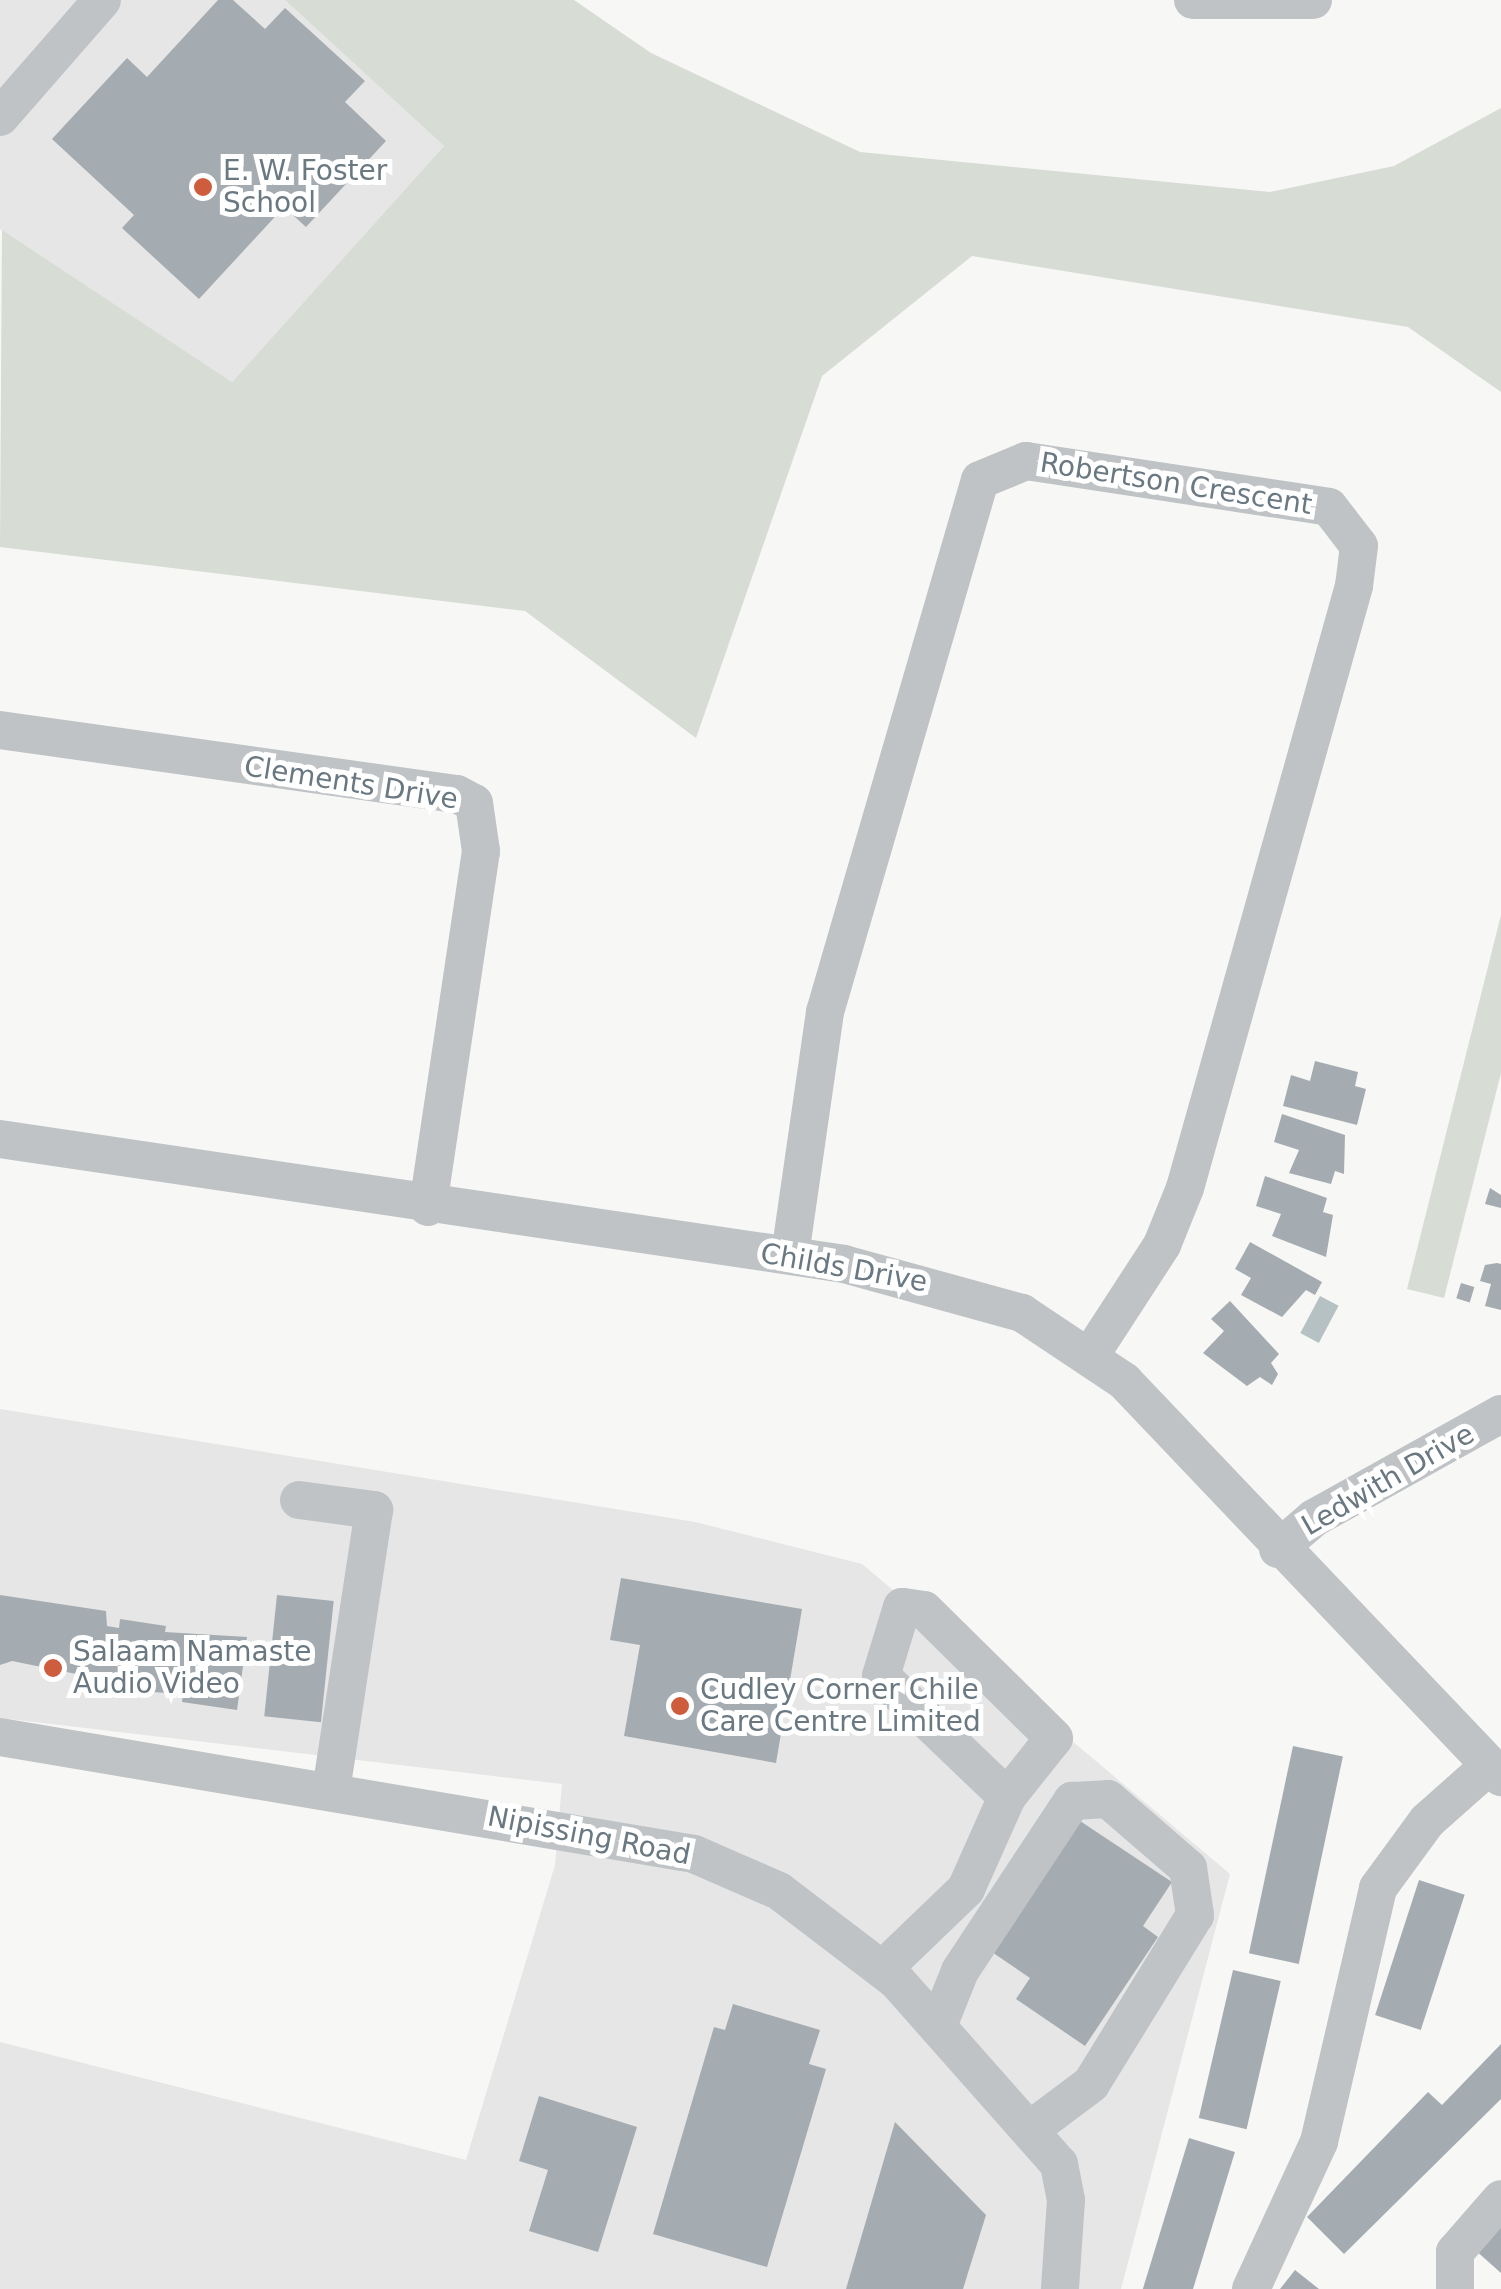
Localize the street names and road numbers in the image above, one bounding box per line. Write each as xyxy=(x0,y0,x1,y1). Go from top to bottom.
street label: Robertson Crescent xyxy=(1038,446,1314,522)
street label: Clements Drive xyxy=(242,750,460,816)
street label: Childs Drive xyxy=(758,1237,930,1299)
street label: Ledwith Drive xyxy=(1296,1417,1480,1543)
street label: Nipissing Road xyxy=(485,1800,693,1872)

